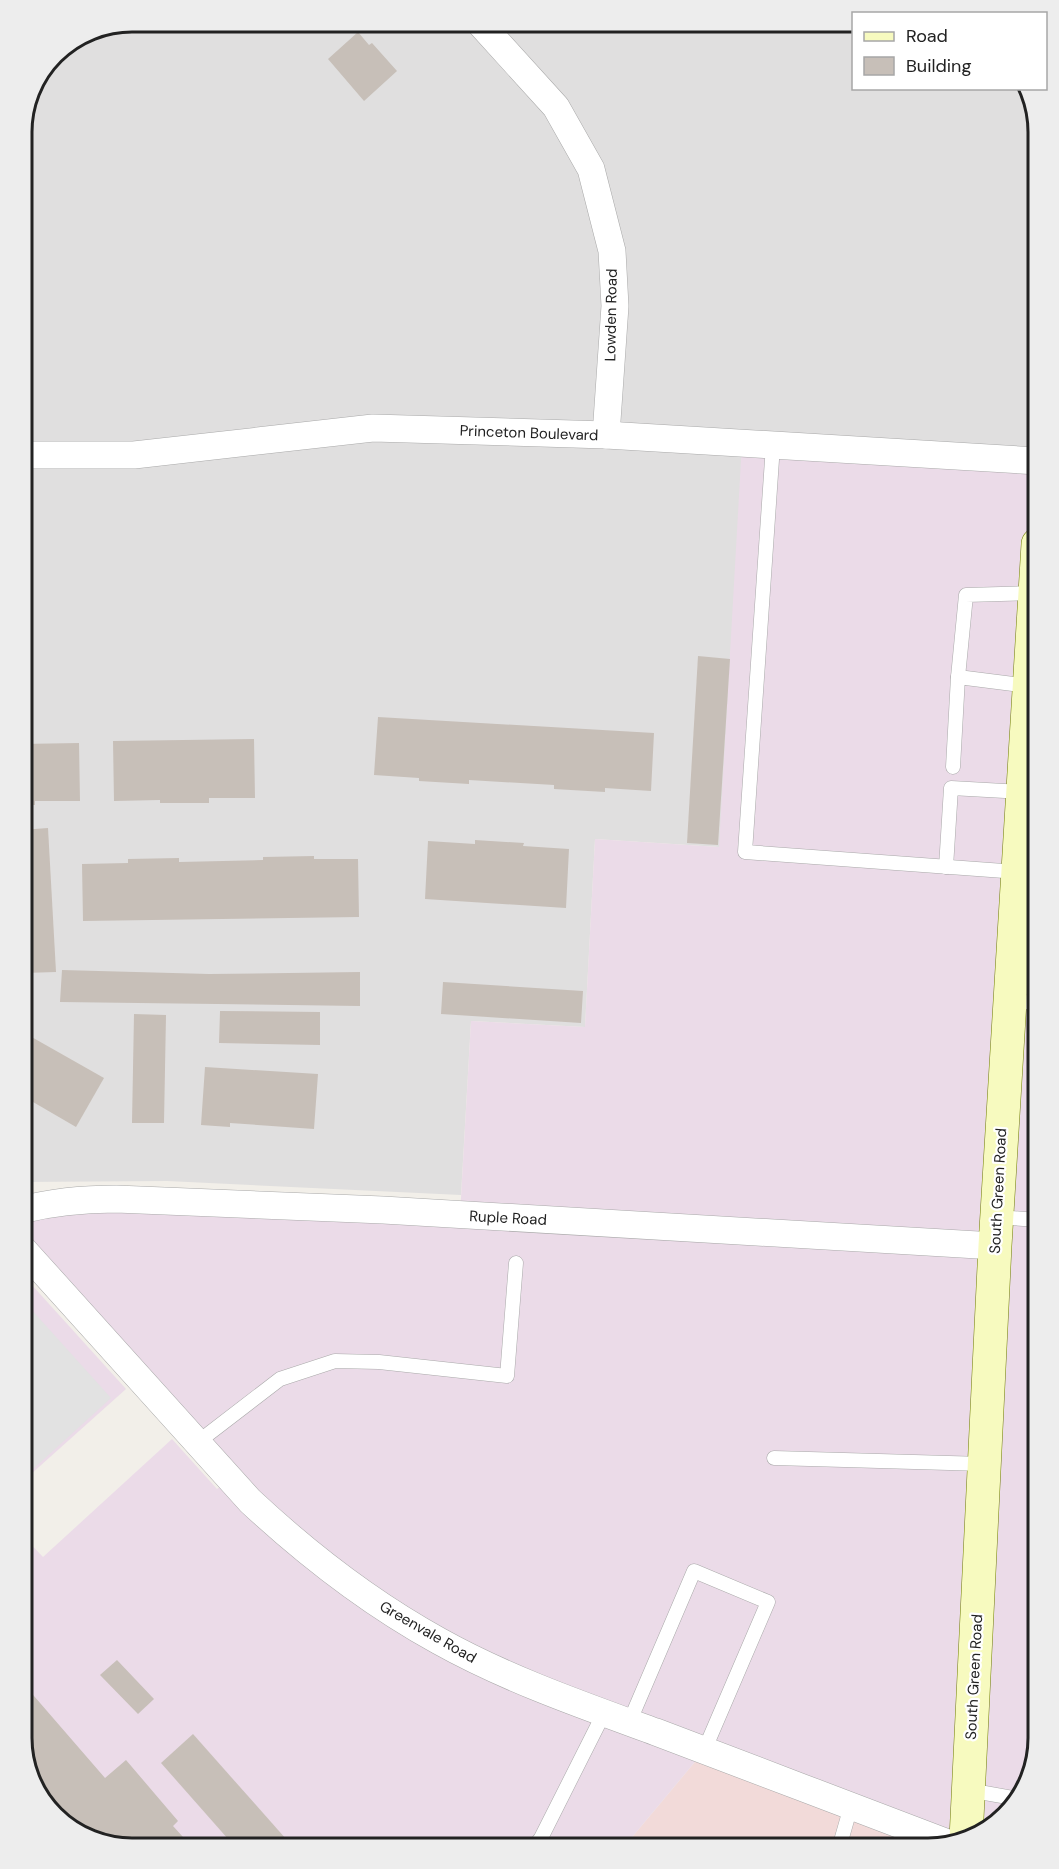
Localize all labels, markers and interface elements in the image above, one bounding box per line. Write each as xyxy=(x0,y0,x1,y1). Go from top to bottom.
legend xyxy=(852,12,1047,90)
text: Road xyxy=(906,24,948,48)
text: Building xyxy=(906,54,971,78)
street label: Lowden Road xyxy=(600,268,622,362)
street label: Princeton Boulevard xyxy=(459,421,599,445)
street label: South Green Road xyxy=(985,1128,1011,1254)
street label: Ruple Road xyxy=(469,1206,547,1230)
street label: Greenvale Road xyxy=(376,1596,480,1668)
street label: South Green Road xyxy=(961,1614,987,1740)

